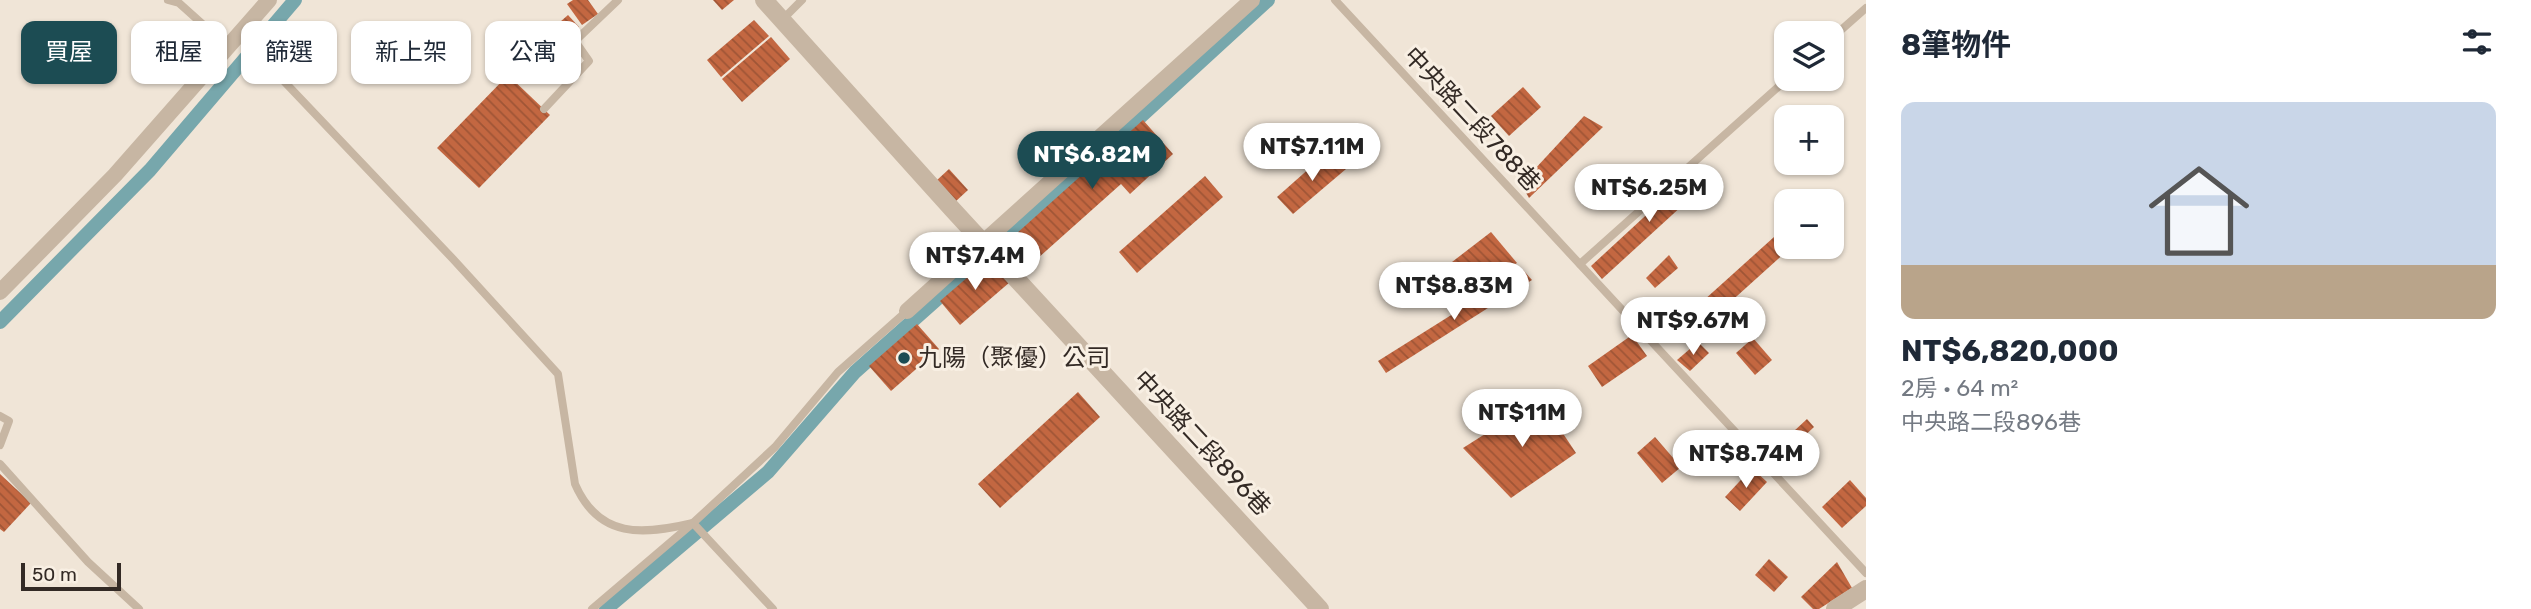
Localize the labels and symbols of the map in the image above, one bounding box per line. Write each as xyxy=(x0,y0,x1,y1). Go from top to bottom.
street label: 中央路二段788巷 xyxy=(1398,41,1546,197)
pin: NT$7.11M xyxy=(1240,124,1384,183)
pin: NT$6.82M xyxy=(1020,132,1164,191)
pin: NT$6.25M xyxy=(1577,164,1721,224)
pin: NT$7.4M xyxy=(910,232,1040,292)
pin: NT$8.83M xyxy=(1382,262,1526,322)
pin: NT$9.67M xyxy=(1621,298,1765,357)
place label: 九陽（聚優）公司 xyxy=(918,344,1110,372)
marker: 九陽（聚優）公司 xyxy=(896,350,912,366)
street label: 中央路二段896巷 xyxy=(1128,365,1276,521)
pin: NT$11M xyxy=(1465,390,1579,449)
pin: NT$8.74M xyxy=(1674,430,1818,490)
scale bar xyxy=(21,560,121,592)

